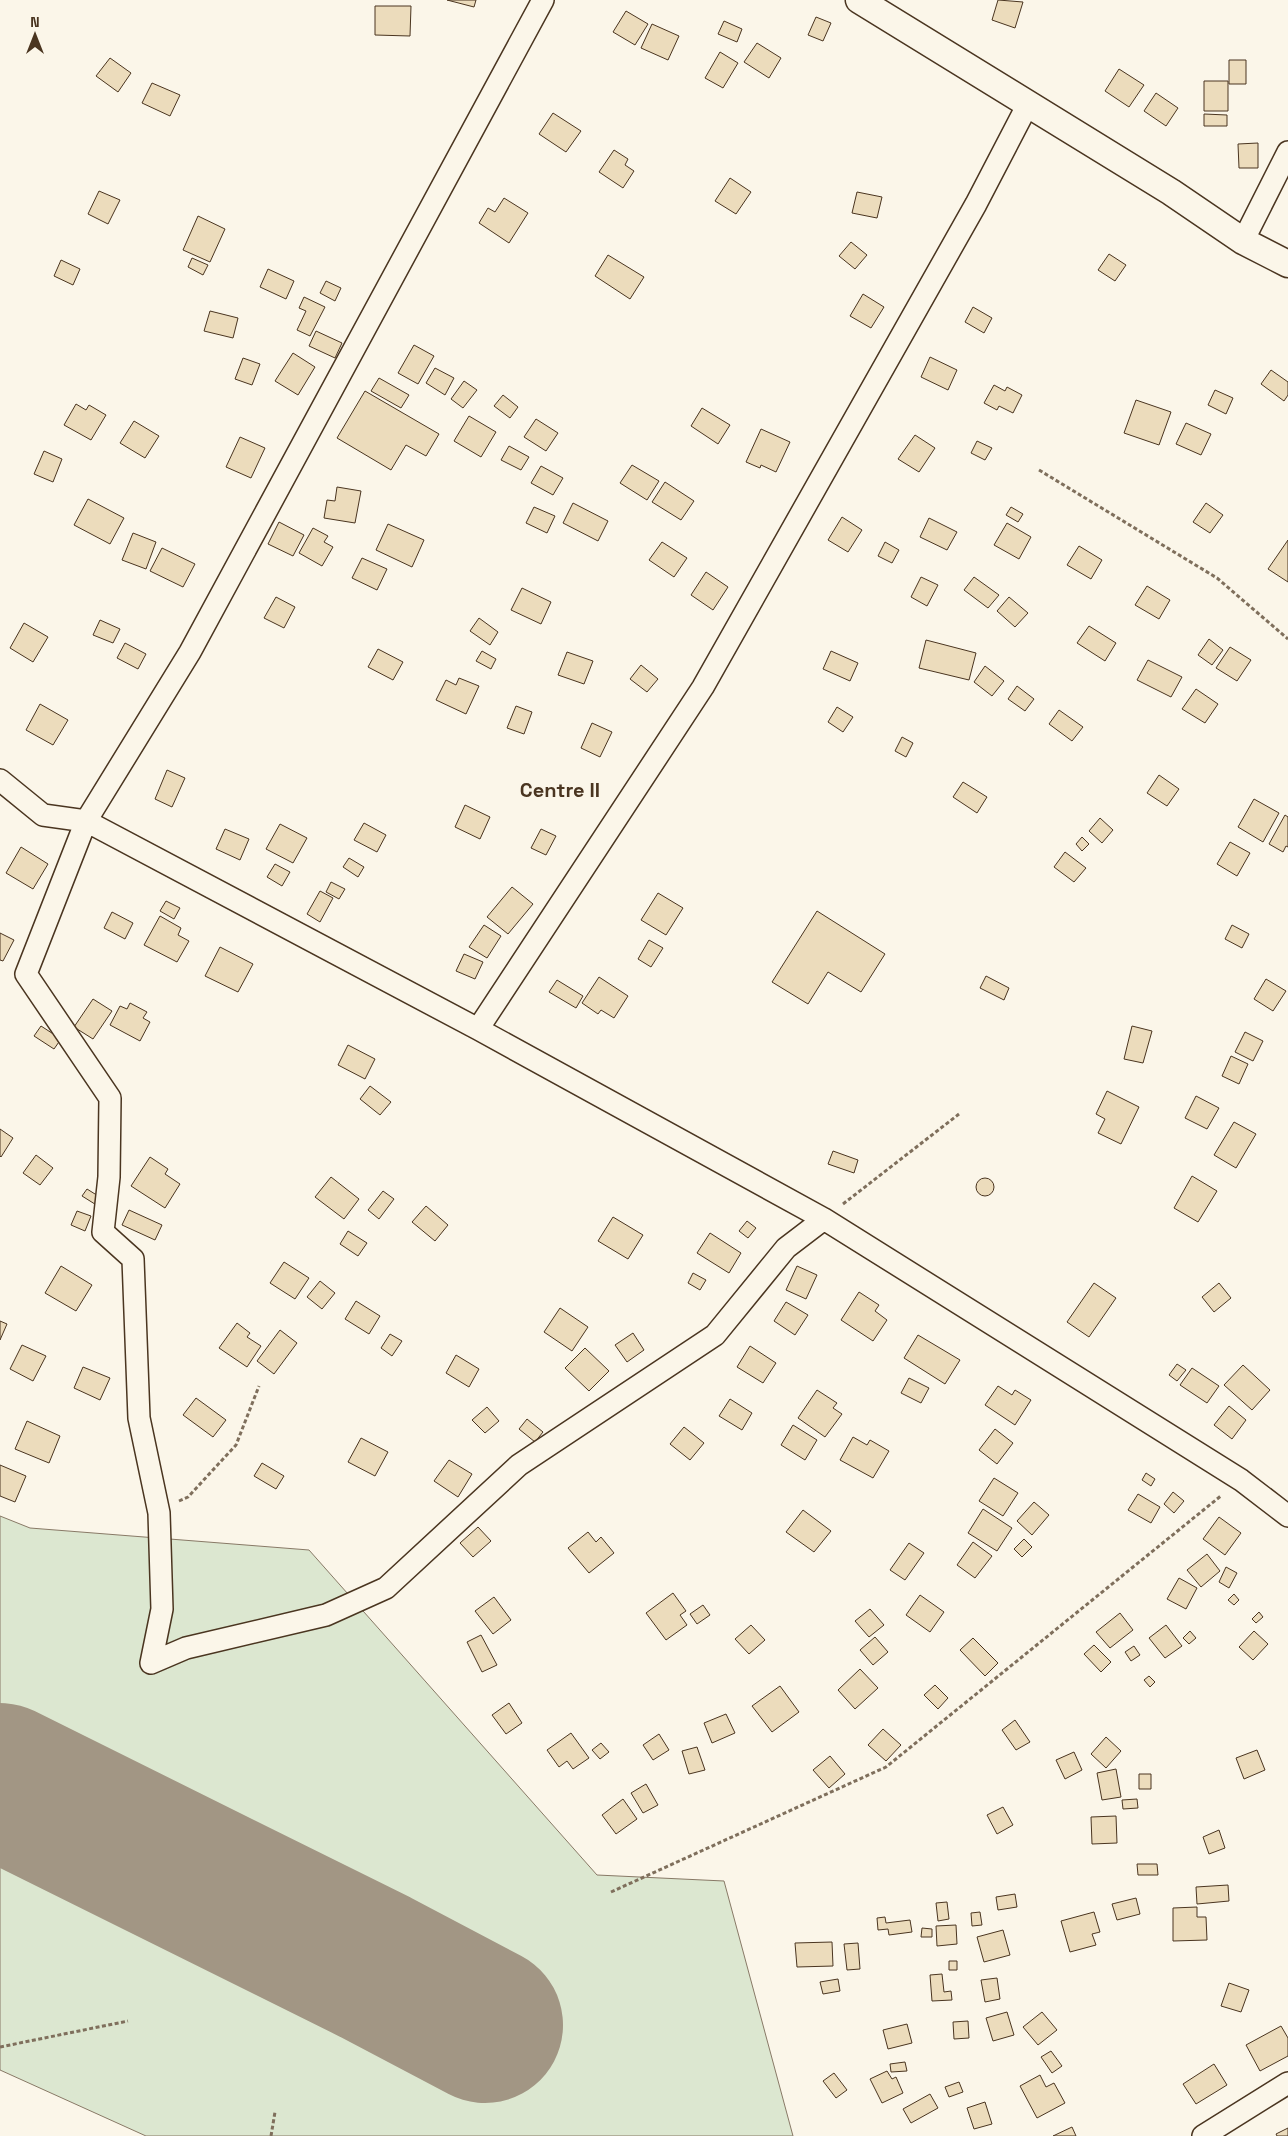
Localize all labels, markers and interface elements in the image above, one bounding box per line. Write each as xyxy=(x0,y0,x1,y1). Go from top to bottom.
north arrow xyxy=(10,10,60,60)
text: N xyxy=(30,13,40,31)
district label: Centre II xyxy=(520,777,600,803)

